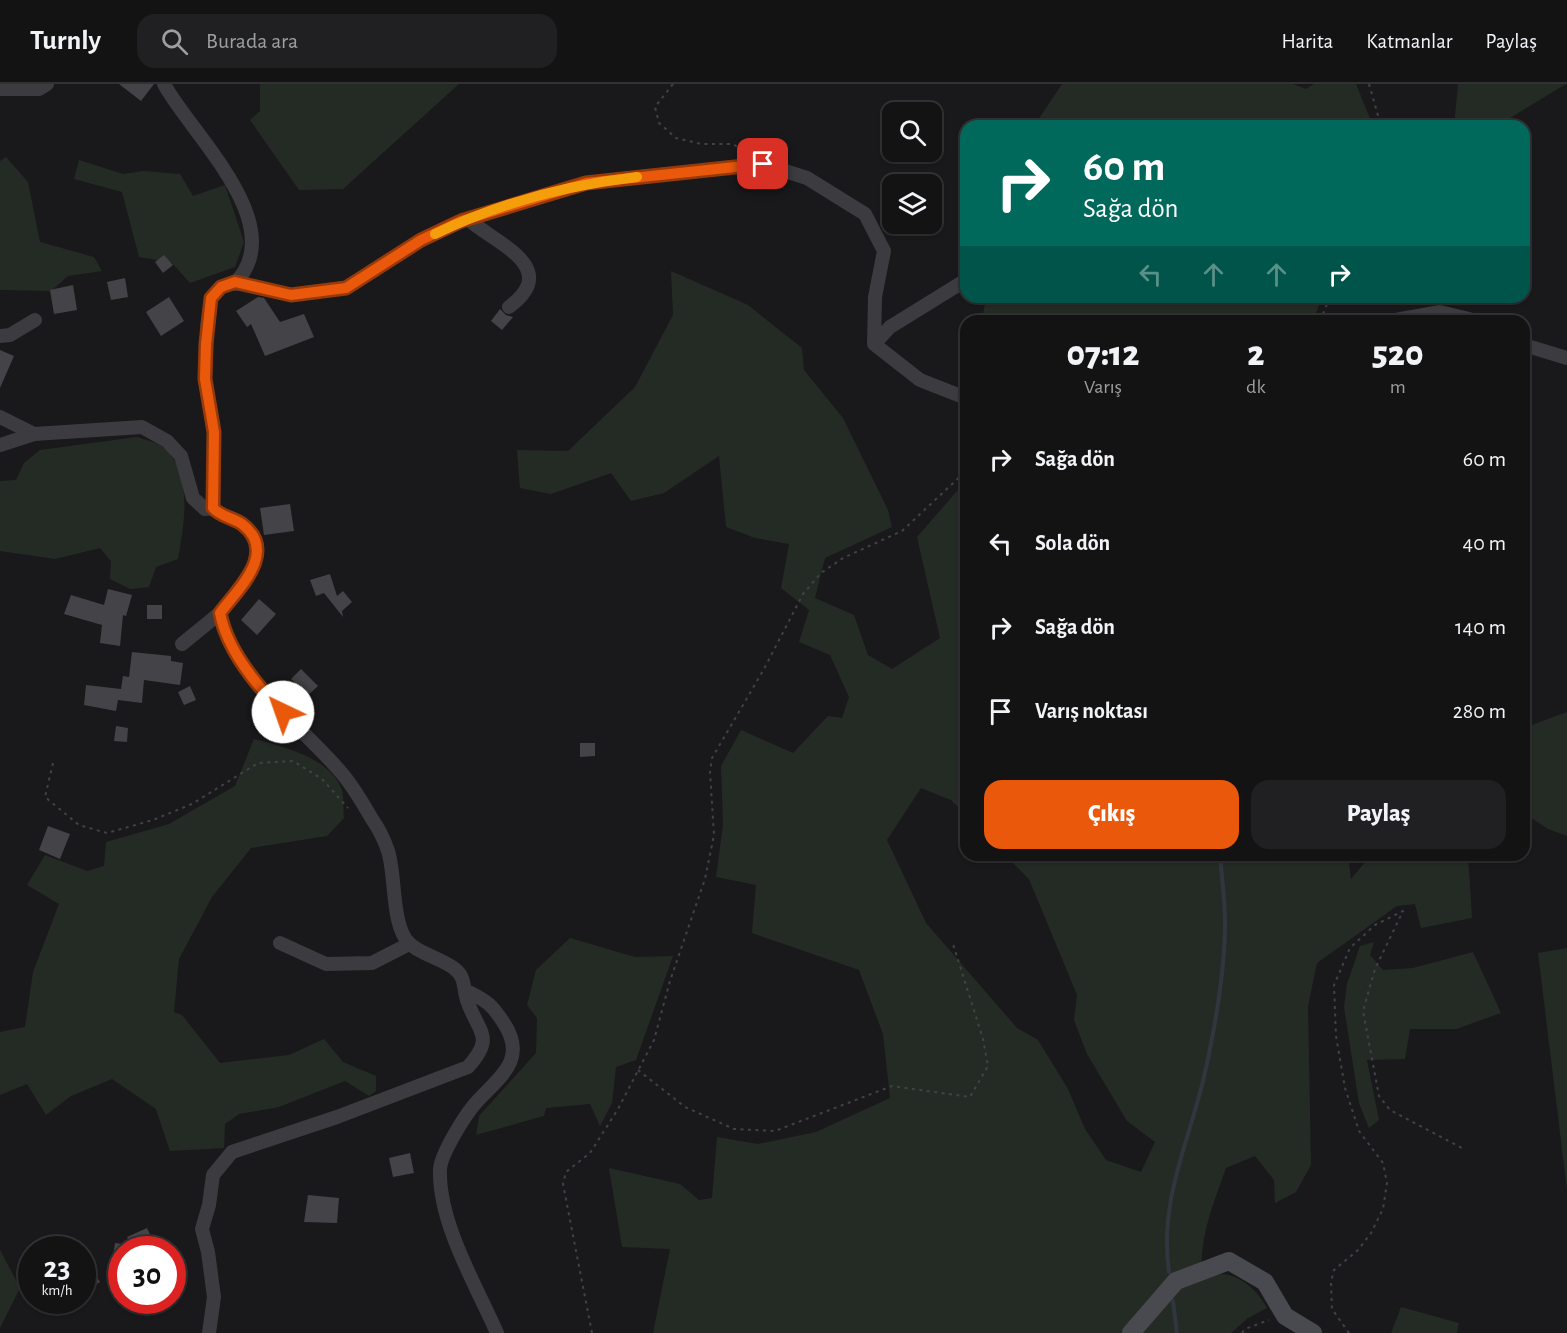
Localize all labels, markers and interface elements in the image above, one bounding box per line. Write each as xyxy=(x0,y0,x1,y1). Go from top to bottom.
search box xyxy=(137,14,557,68)
icon: search xyxy=(158,25,191,58)
text: Turnly xyxy=(30,27,101,55)
text: Burada ara xyxy=(206,30,298,52)
text: Harita xyxy=(1282,31,1333,52)
text: Katmanlar xyxy=(1366,31,1453,52)
text: Paylaş xyxy=(1486,31,1537,52)
map controls xyxy=(882,102,942,234)
button: search xyxy=(882,102,942,162)
pin xyxy=(737,138,788,189)
icon: right xyxy=(984,144,1062,222)
text: 60 m xyxy=(1083,146,1165,188)
icon: arrive xyxy=(746,147,779,180)
button: layers xyxy=(882,174,942,234)
text: Sağa dön xyxy=(1083,195,1178,222)
icon: left xyxy=(1134,258,1167,291)
icon: ahead xyxy=(1197,258,1230,291)
icon: ahead xyxy=(1260,258,1293,291)
icon: right xyxy=(1323,258,1356,291)
text: 07:12 xyxy=(1066,336,1140,372)
text: 2 xyxy=(1247,336,1264,372)
text: 520 xyxy=(1372,336,1424,372)
text: Varış xyxy=(1084,377,1122,397)
text: dk xyxy=(1246,377,1266,397)
text: m xyxy=(1390,377,1406,397)
icon: right xyxy=(984,443,1017,476)
text: Sağa dön xyxy=(1035,448,1115,470)
text: 60 m xyxy=(1463,448,1506,470)
icon: left xyxy=(984,527,1017,560)
text: Sola dön xyxy=(1035,532,1110,554)
text: 40 m xyxy=(1463,532,1506,554)
icon: right xyxy=(984,611,1017,644)
text: Sağa dön xyxy=(1035,616,1115,638)
text: 140 m xyxy=(1455,616,1506,638)
position arrow xyxy=(251,680,315,744)
icon: arrive xyxy=(984,695,1017,728)
text: Varış noktası xyxy=(1035,700,1148,722)
text: 280 m xyxy=(1453,700,1506,722)
button: Çıkış xyxy=(984,780,1239,849)
button: Paylaş xyxy=(1251,780,1506,849)
speed limit sign: 30 xyxy=(108,1236,186,1314)
text: 23 xyxy=(43,1253,71,1283)
text: km/h xyxy=(42,1283,72,1298)

